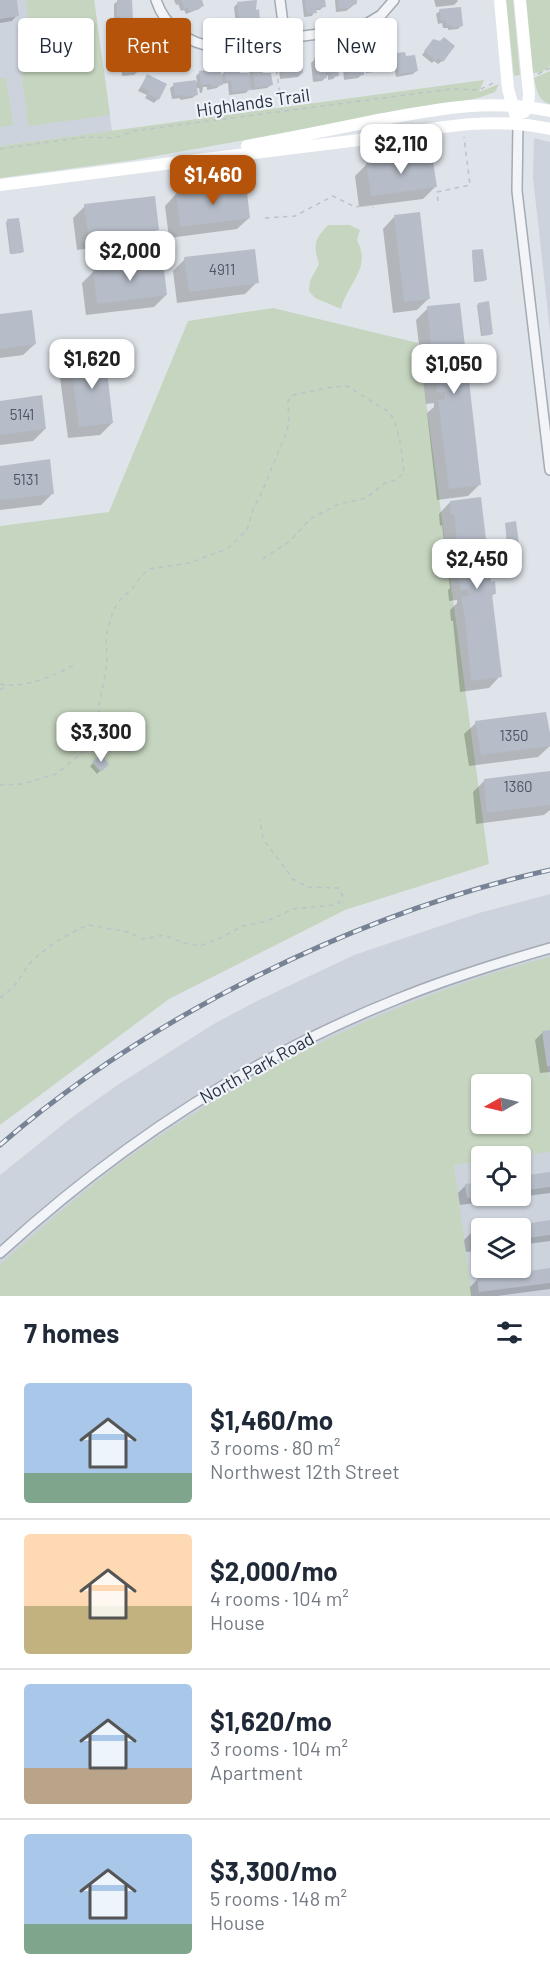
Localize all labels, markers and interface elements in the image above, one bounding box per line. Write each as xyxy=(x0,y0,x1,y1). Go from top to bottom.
chip: Buy xyxy=(18,18,94,72)
chip: Rent xyxy=(106,18,191,72)
chip: Filters xyxy=(203,18,303,72)
chip: New xyxy=(315,18,397,72)
street label: Highlands Trail xyxy=(195,83,311,121)
pin: $2,110 xyxy=(352,124,450,175)
text: $2,110 xyxy=(374,131,428,155)
pin: $1,460 xyxy=(164,155,262,206)
text: $1,460 xyxy=(184,162,242,186)
pin: $2,000 xyxy=(81,231,179,282)
text: $2,000 xyxy=(99,238,161,262)
house number: 4911 xyxy=(209,260,235,278)
pin: $1,620 xyxy=(43,339,141,390)
pin: $1,050 xyxy=(405,344,503,395)
text: $1,620 xyxy=(63,346,121,370)
text: $1,050 xyxy=(426,351,482,375)
house number: 5141 xyxy=(10,405,34,423)
house number: 5131 xyxy=(13,470,39,488)
pin: $2,450 xyxy=(428,539,526,590)
text: $2,450 xyxy=(446,546,508,570)
pin: $3,300 xyxy=(52,712,150,763)
text: $3,300 xyxy=(70,719,132,743)
house number: 1350 xyxy=(499,726,529,744)
house number: 1360 xyxy=(503,777,533,795)
street label: North Park Road xyxy=(195,1027,318,1108)
north arrow xyxy=(471,1074,531,1134)
map controls xyxy=(471,1074,531,1278)
button: locate xyxy=(471,1146,531,1206)
button: layers xyxy=(471,1218,531,1278)
icon: filters xyxy=(493,1316,526,1349)
text: 7 homes xyxy=(24,1317,119,1348)
text: $1,460/mo xyxy=(210,1404,333,1435)
icon: home xyxy=(72,1407,144,1479)
text: 3 rooms · 80 m² xyxy=(210,1435,340,1459)
text: Northwest 12th Street xyxy=(210,1459,400,1483)
text: $2,000/mo xyxy=(210,1555,338,1586)
icon: home xyxy=(72,1558,144,1630)
text: 4 rooms · 104 m² xyxy=(210,1586,349,1610)
text: House xyxy=(210,1610,265,1634)
text: $1,620/mo xyxy=(210,1705,332,1736)
icon: home xyxy=(72,1708,144,1780)
text: 3 rooms · 104 m² xyxy=(210,1736,348,1760)
text: Apartment xyxy=(210,1760,303,1784)
text: $3,300/mo xyxy=(210,1855,337,1886)
icon: home xyxy=(72,1858,144,1930)
text: 5 rooms · 148 m² xyxy=(210,1886,347,1910)
text: House xyxy=(210,1910,265,1934)

